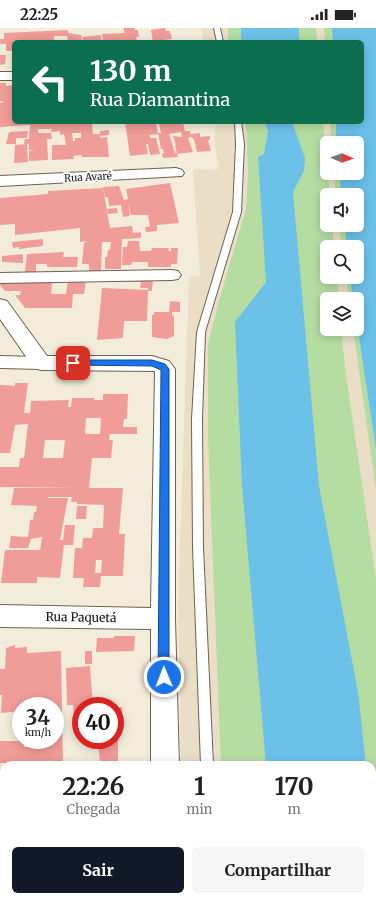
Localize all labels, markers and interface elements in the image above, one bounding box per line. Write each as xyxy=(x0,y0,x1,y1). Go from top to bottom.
text: 22:25 xyxy=(20,5,58,24)
text: 130 m xyxy=(90,53,172,89)
icon: left xyxy=(24,56,76,108)
text: Rua Diamantina xyxy=(90,88,230,111)
north arrow xyxy=(320,136,364,180)
map controls xyxy=(320,136,364,336)
street label: Rua Avaré xyxy=(64,169,112,185)
button: sound xyxy=(320,188,364,232)
button: search xyxy=(320,240,364,284)
button: layers xyxy=(320,292,364,336)
pin xyxy=(56,346,90,380)
icon: arrive xyxy=(62,352,84,374)
street label: Rua Paquetá xyxy=(45,609,117,625)
position arrow xyxy=(143,656,185,698)
speed limit sign: 40 xyxy=(72,697,124,749)
text: 34 xyxy=(26,705,50,730)
text: km/h xyxy=(25,726,51,739)
text: 22:26 xyxy=(62,771,124,802)
text: 1 xyxy=(194,771,205,802)
text: 170 xyxy=(275,771,314,802)
text: Chegada xyxy=(66,801,120,818)
text: min xyxy=(187,801,212,818)
text: m xyxy=(288,801,301,818)
button: Sair xyxy=(12,847,184,893)
button: Compartilhar xyxy=(192,847,364,893)

